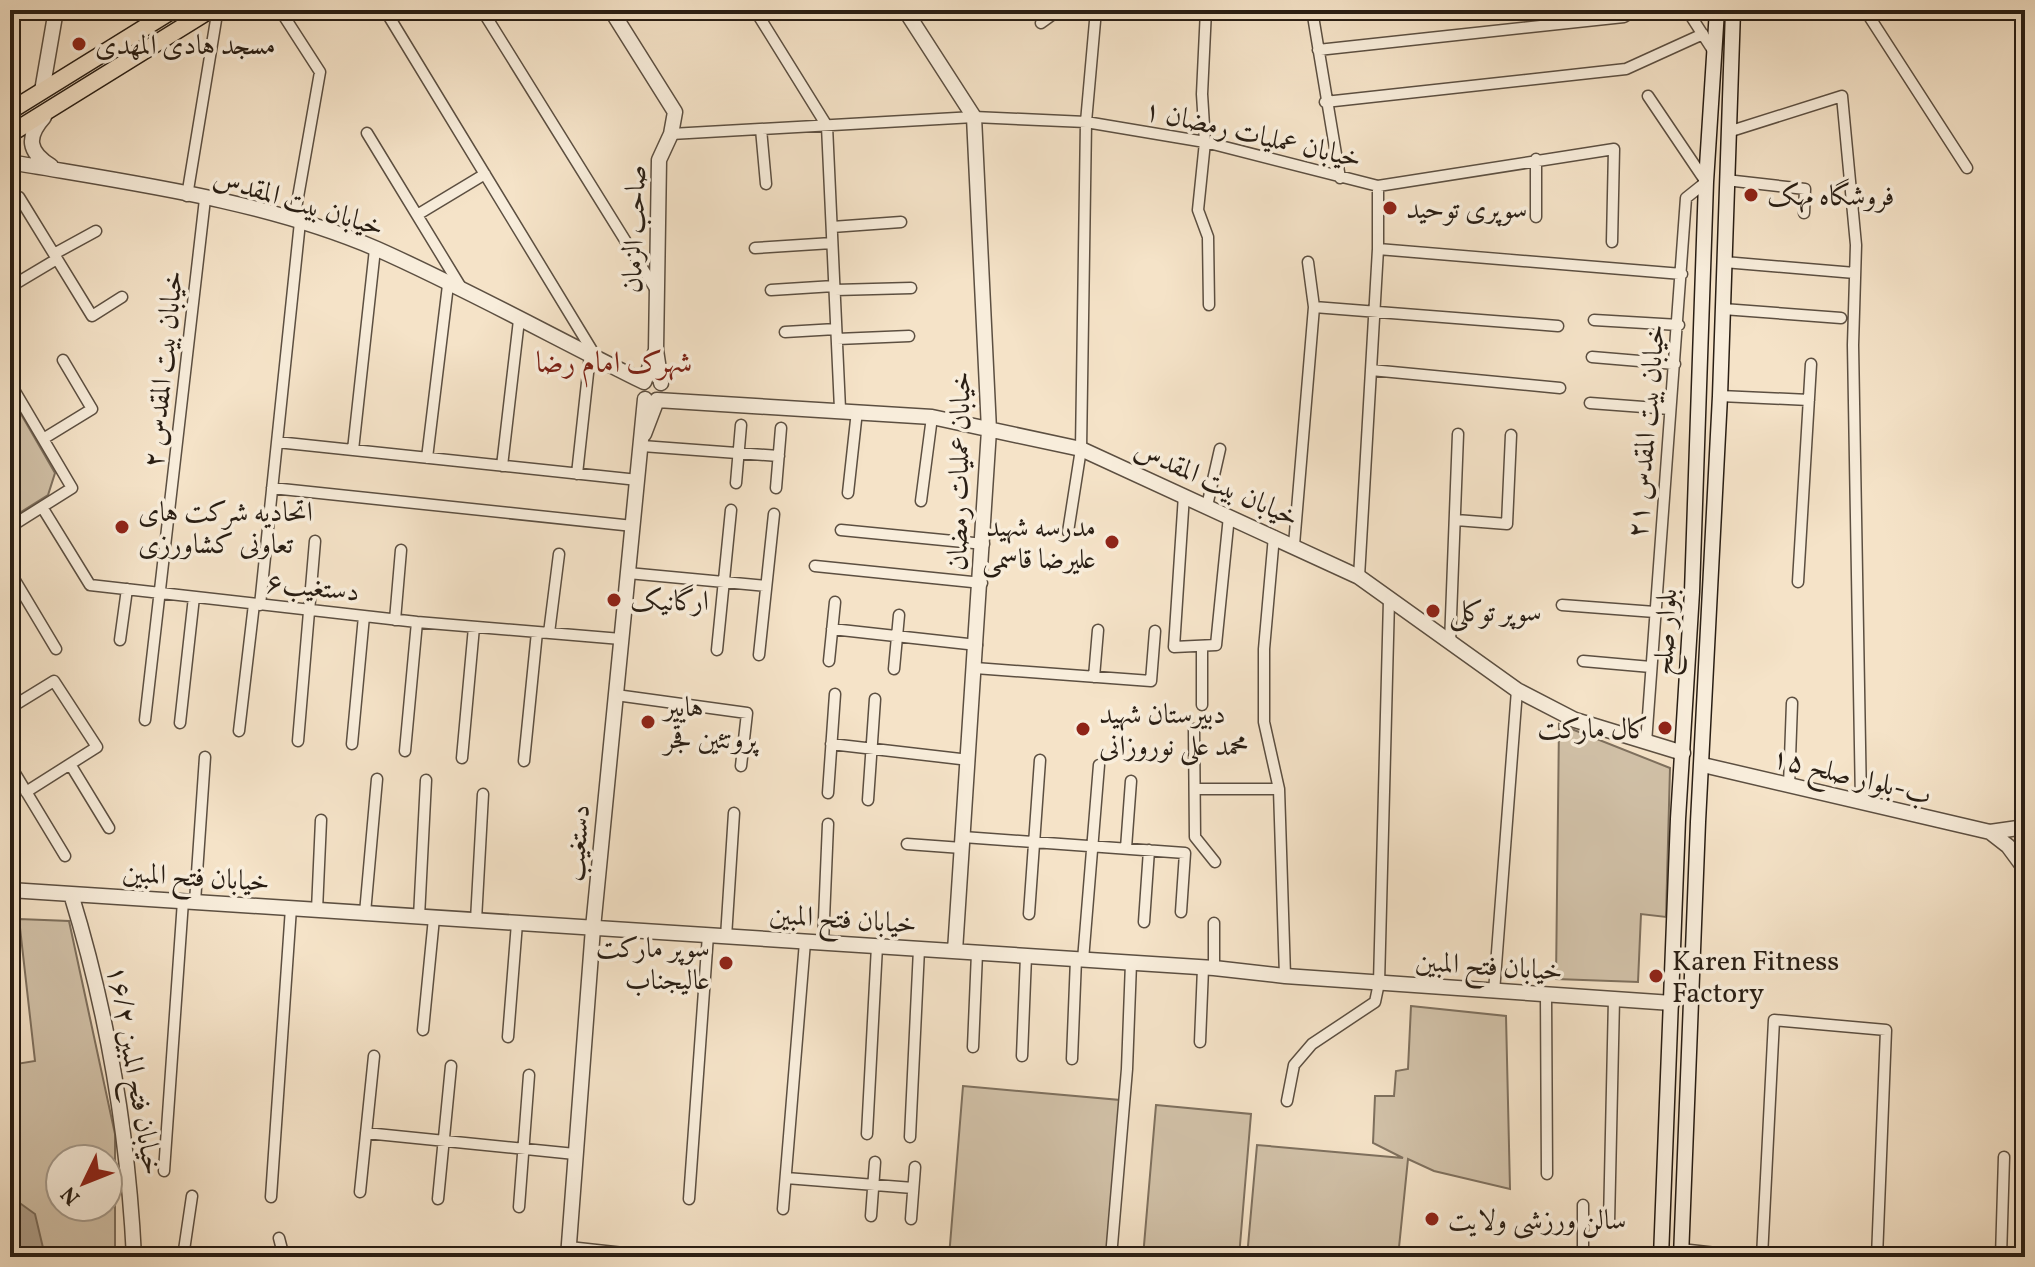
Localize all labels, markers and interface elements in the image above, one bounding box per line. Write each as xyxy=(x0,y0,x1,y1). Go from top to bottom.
place label: مسجد هادی المهدی xyxy=(95,27,276,66)
marker: مسجد هادی المهدی xyxy=(70,35,88,53)
street label: خیابان عملیات رمضان ۱ xyxy=(1140,92,1365,179)
street label: خیابان بیت المقدس xyxy=(208,159,388,248)
street label: صاحب الزمان xyxy=(614,164,657,294)
place label: فروشگاه مهک xyxy=(1767,178,1894,217)
marker: فروشگاه مهک xyxy=(1742,186,1760,204)
place label: سوپری توحید xyxy=(1406,191,1528,230)
marker: سوپری توحید xyxy=(1381,199,1399,217)
street label: خیابان بیت المقدس ۲ xyxy=(135,269,194,470)
street label: خیابان بیت المقدس ۲۱ xyxy=(1619,323,1676,540)
district label: شهرک امام رضا xyxy=(536,343,692,388)
street label: خیابان عملیات رمضان xyxy=(939,371,982,571)
street label: خیابان بیت المقدس xyxy=(1128,431,1304,538)
place label: اتحادیه شرکت های تعاونی کشاورزی xyxy=(138,494,313,565)
place label: مدرسه شهید علیرضا قاسمی xyxy=(982,509,1096,580)
marker: اتحادیه شرکت های تعاونی کشاورزی xyxy=(113,518,131,536)
marker: مدرسه شهید علیرضا قاسمی xyxy=(1103,533,1121,551)
street label: دستغیب۶ xyxy=(264,564,361,613)
place label: ارگانیک xyxy=(630,583,709,622)
street label: بلوار صلح xyxy=(1645,588,1691,677)
marker: ارگانیک xyxy=(605,591,623,609)
place label: سوپر توکلی xyxy=(1449,594,1542,633)
marker: سوپر توکلی xyxy=(1424,602,1442,620)
place label: هایپر پروتئین قجر xyxy=(661,689,760,760)
place label: دبیرستان شهید محمد علی نوروزانی xyxy=(1099,696,1249,767)
place label: کال مارکت xyxy=(1537,711,1649,750)
marker: هایپر پروتئین قجر xyxy=(639,713,657,731)
marker: کال مارکت xyxy=(1656,719,1674,737)
marker: دبیرستان شهید محمد علی نوروزانی xyxy=(1074,720,1092,738)
street label: ۱۵ ب-بلوار صلح xyxy=(1767,739,1935,819)
street label: دستغیب xyxy=(556,803,601,883)
street label: خیابان فتح المبین xyxy=(121,854,271,906)
street label: خیابان فتح المبین xyxy=(768,896,918,948)
place label: سوپر مارکت عالیجناب xyxy=(596,930,710,1001)
street label: خیابان فتح المبین xyxy=(1414,943,1564,995)
place label: Karen Fitness Factory xyxy=(1672,943,1839,1014)
marker: سوپر مارکت عالیجناب xyxy=(717,954,735,972)
street label: خیابان فتح المبین ۱۶/۲ xyxy=(93,962,171,1179)
marker: Karen Fitness Factory xyxy=(1647,967,1665,985)
north arrow xyxy=(44,1143,124,1223)
text: N xyxy=(54,1179,88,1211)
place label: سالن ورزشی ولایت xyxy=(1448,1202,1626,1241)
marker: سالن ورزشی ولایت xyxy=(1423,1210,1441,1228)

